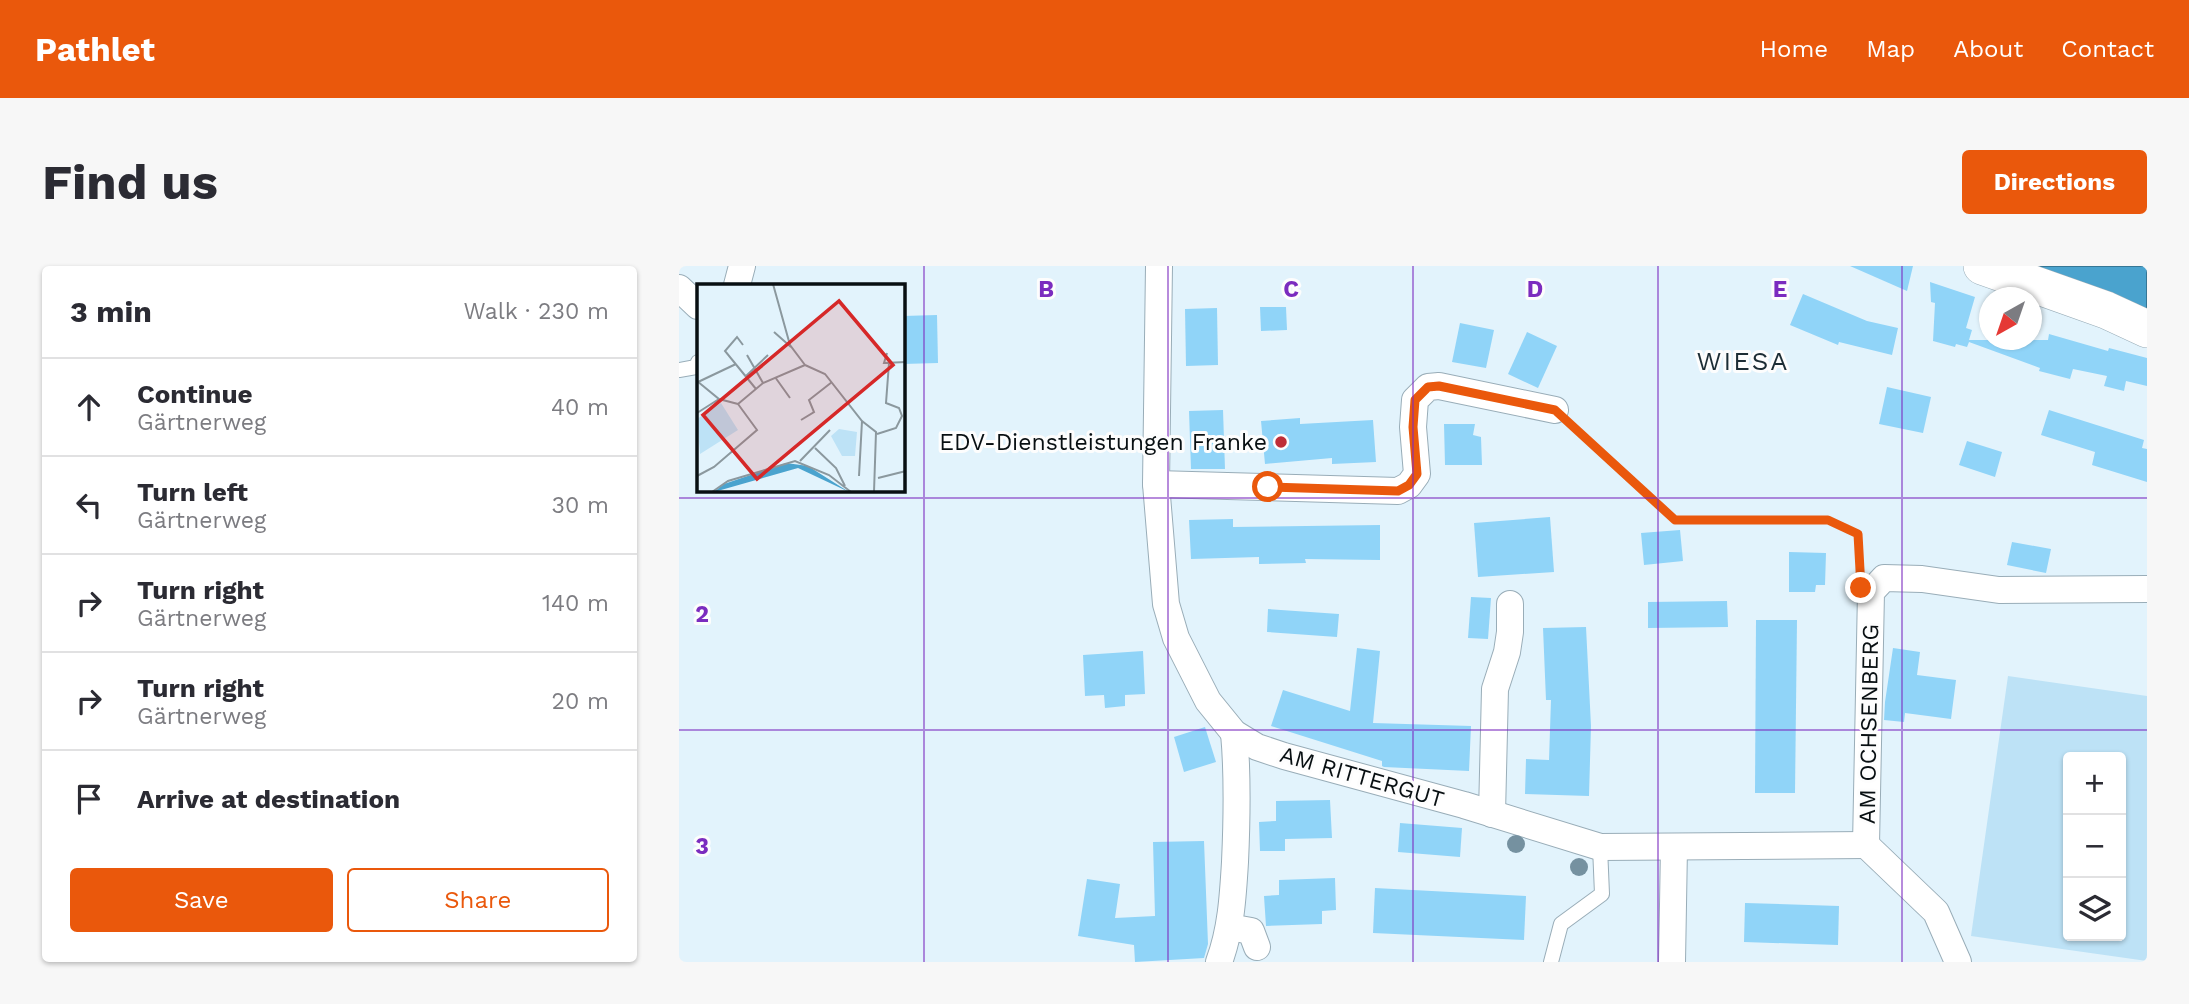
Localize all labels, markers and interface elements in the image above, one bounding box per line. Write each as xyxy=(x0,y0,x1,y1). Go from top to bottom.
text: Pathlet xyxy=(35,30,155,69)
text: Home xyxy=(1760,35,1828,63)
text: Map xyxy=(1866,35,1915,63)
text: About xyxy=(1953,35,2023,63)
text: Contact xyxy=(2061,35,2154,63)
button: Directions xyxy=(1962,150,2147,214)
text: Find us xyxy=(42,153,218,211)
text: B xyxy=(1038,276,1054,303)
text: C xyxy=(1283,276,1299,303)
text: D xyxy=(1527,276,1543,303)
text: E xyxy=(1773,276,1787,303)
inset map xyxy=(697,284,905,492)
north arrow xyxy=(1979,287,2042,350)
text: 3 min xyxy=(70,294,152,329)
text: Walk · 230 m xyxy=(463,298,609,325)
district label: WIESA xyxy=(1697,346,1789,376)
text: Continue xyxy=(137,379,253,409)
icon: ahead xyxy=(70,388,108,426)
text: 40 m xyxy=(551,394,609,421)
text: Gärtnerweg xyxy=(137,409,266,436)
place label: EDV-Dienstleistungen Franke xyxy=(939,429,1267,456)
marker: EDV-Dienstleistungen Franke xyxy=(1273,434,1289,450)
route start xyxy=(1252,471,1283,502)
text: Turn left xyxy=(137,477,248,507)
icon: left xyxy=(70,486,108,524)
text: 30 m xyxy=(552,492,609,519)
text: Gärtnerweg xyxy=(137,507,266,534)
route end xyxy=(1845,572,1876,603)
text: Turn right xyxy=(137,575,264,605)
icon: right xyxy=(70,584,108,622)
text: 140 m xyxy=(542,590,609,617)
text: 2 xyxy=(695,601,709,628)
text: Gärtnerweg xyxy=(137,605,266,632)
street label: AM OCHSENBERG xyxy=(1854,624,1884,824)
text: Turn right xyxy=(137,673,264,703)
icon: right xyxy=(70,682,108,720)
text: 20 m xyxy=(552,688,609,715)
text: Gärtnerweg xyxy=(137,703,266,730)
street label: AM RITTERGUT xyxy=(1277,741,1447,813)
map controls xyxy=(2063,752,2126,941)
button: + xyxy=(2063,752,2126,815)
icon: arrive xyxy=(70,780,108,818)
text: Arrive at destination xyxy=(137,784,400,814)
button: − xyxy=(2063,815,2126,878)
text: 3 xyxy=(695,833,709,860)
button: Save xyxy=(70,868,333,932)
button: Share xyxy=(347,868,609,932)
button: layers xyxy=(2063,878,2126,941)

